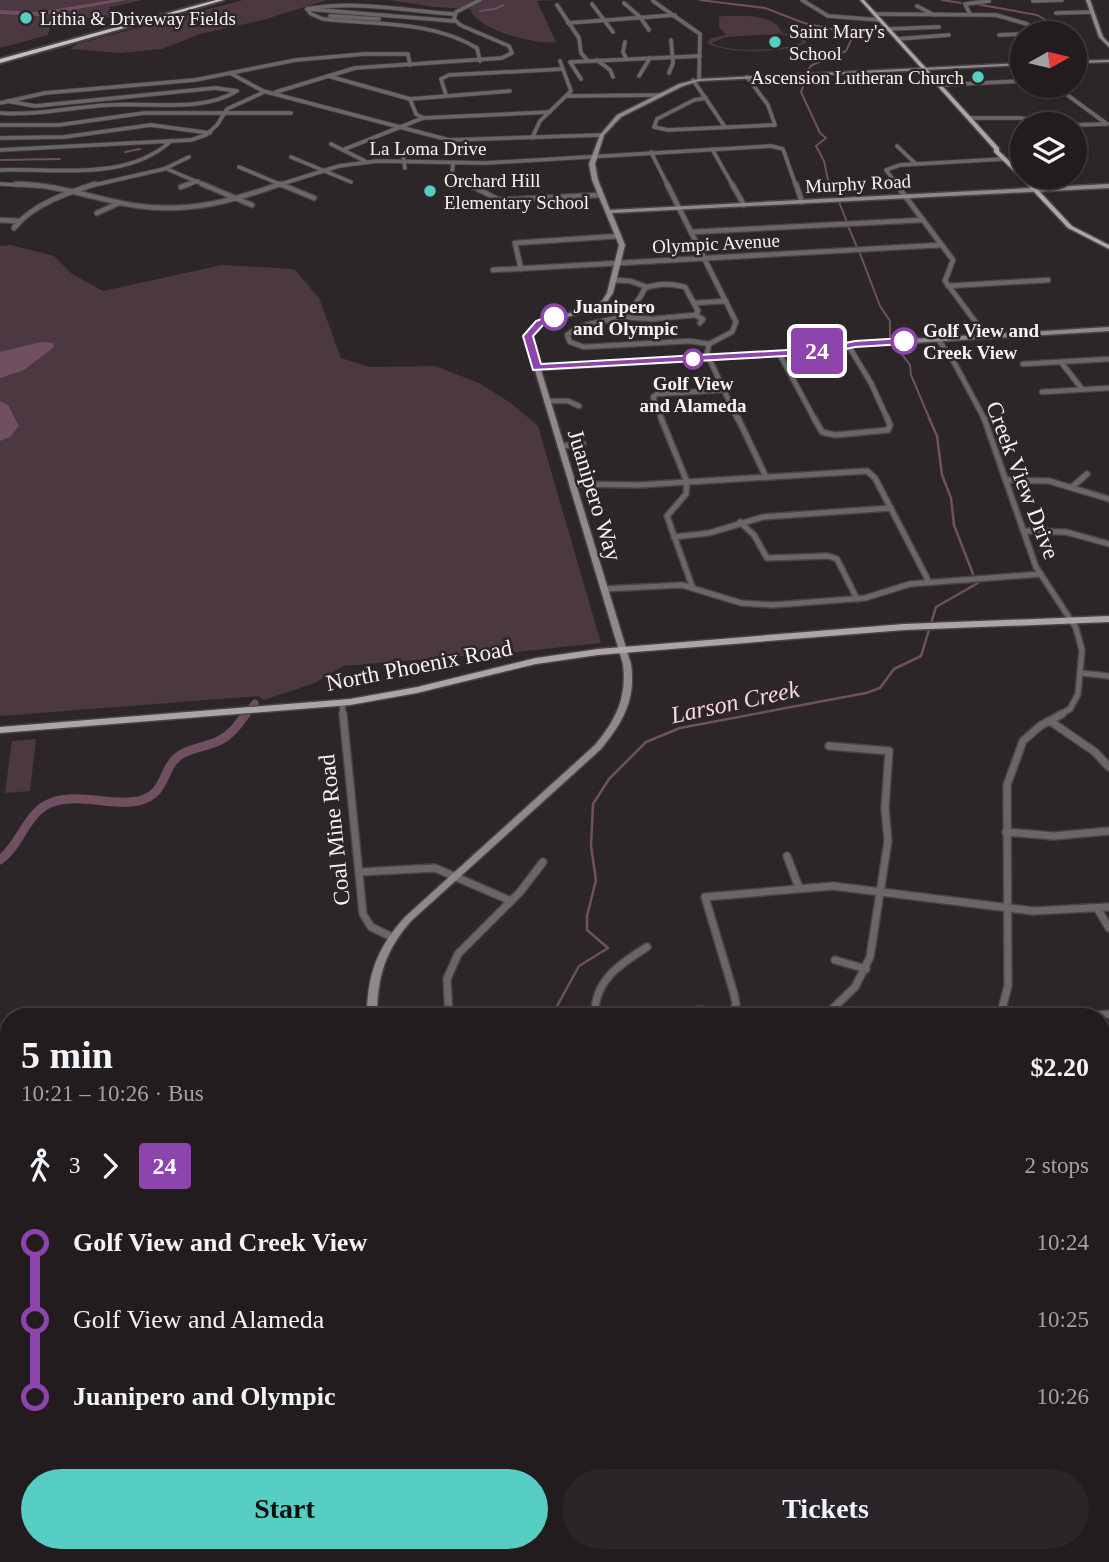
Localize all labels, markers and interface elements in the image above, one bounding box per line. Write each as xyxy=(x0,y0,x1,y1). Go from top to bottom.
place label: Lithia & Driveway Fields xyxy=(40,8,236,29)
marker: Lithia & Driveway Fields xyxy=(18,10,34,26)
place label: Saint Mary's School xyxy=(789,21,885,64)
north arrow xyxy=(1010,21,1087,98)
map controls xyxy=(1010,21,1087,189)
marker: Saint Mary's School xyxy=(767,34,783,50)
place label: Ascension Lutheran Church xyxy=(751,67,964,88)
marker: Ascension Lutheran Church xyxy=(970,69,986,85)
button: layers xyxy=(1010,112,1087,189)
street label: La Loma Drive xyxy=(369,138,487,159)
place label: Orchard Hill Elementary School xyxy=(444,170,589,213)
street label: Murphy Road xyxy=(805,170,912,197)
marker: Orchard Hill Elementary School xyxy=(422,183,438,199)
street label: Olympic Avenue xyxy=(652,230,780,257)
place label: Juanipero and Olympic xyxy=(573,296,678,339)
marker: Juanipero and Olympic xyxy=(541,304,567,330)
place label: Golf View and Creek View xyxy=(923,320,1040,363)
line badge: 24 xyxy=(786,328,848,374)
marker: Golf View and Creek View xyxy=(891,328,917,354)
text: 24 xyxy=(805,338,829,364)
marker: Golf View and Alameda xyxy=(683,349,703,369)
place label: Golf View and Alameda xyxy=(639,373,747,416)
street label: Creek View Drive xyxy=(981,398,1064,563)
street label: Juanipero Way xyxy=(563,426,627,564)
street label: North Phoenix Road xyxy=(324,635,515,696)
water label: Larson Creek xyxy=(668,676,802,728)
street label: Coal Mine Road xyxy=(314,753,355,907)
text: 5 min xyxy=(21,1034,113,1076)
text: $2.20 xyxy=(1031,1053,1089,1082)
text: 10:21 – 10:26 · Bus xyxy=(21,1081,204,1106)
icon: walk xyxy=(21,1147,59,1185)
icon: forward xyxy=(91,1147,129,1185)
text: 3 xyxy=(69,1153,81,1178)
text: 24 xyxy=(153,1153,177,1179)
text: 2 stops xyxy=(1024,1153,1089,1178)
text: Golf View and Creek View xyxy=(73,1228,367,1257)
text: 10:24 xyxy=(1037,1230,1089,1255)
text: Golf View and Alameda xyxy=(73,1305,324,1334)
text: 10:25 xyxy=(1037,1307,1089,1332)
text: Juanipero and Olympic xyxy=(73,1382,335,1411)
text: 10:26 xyxy=(1037,1384,1089,1409)
button: Start xyxy=(21,1469,548,1549)
button: Tickets xyxy=(562,1469,1089,1549)

